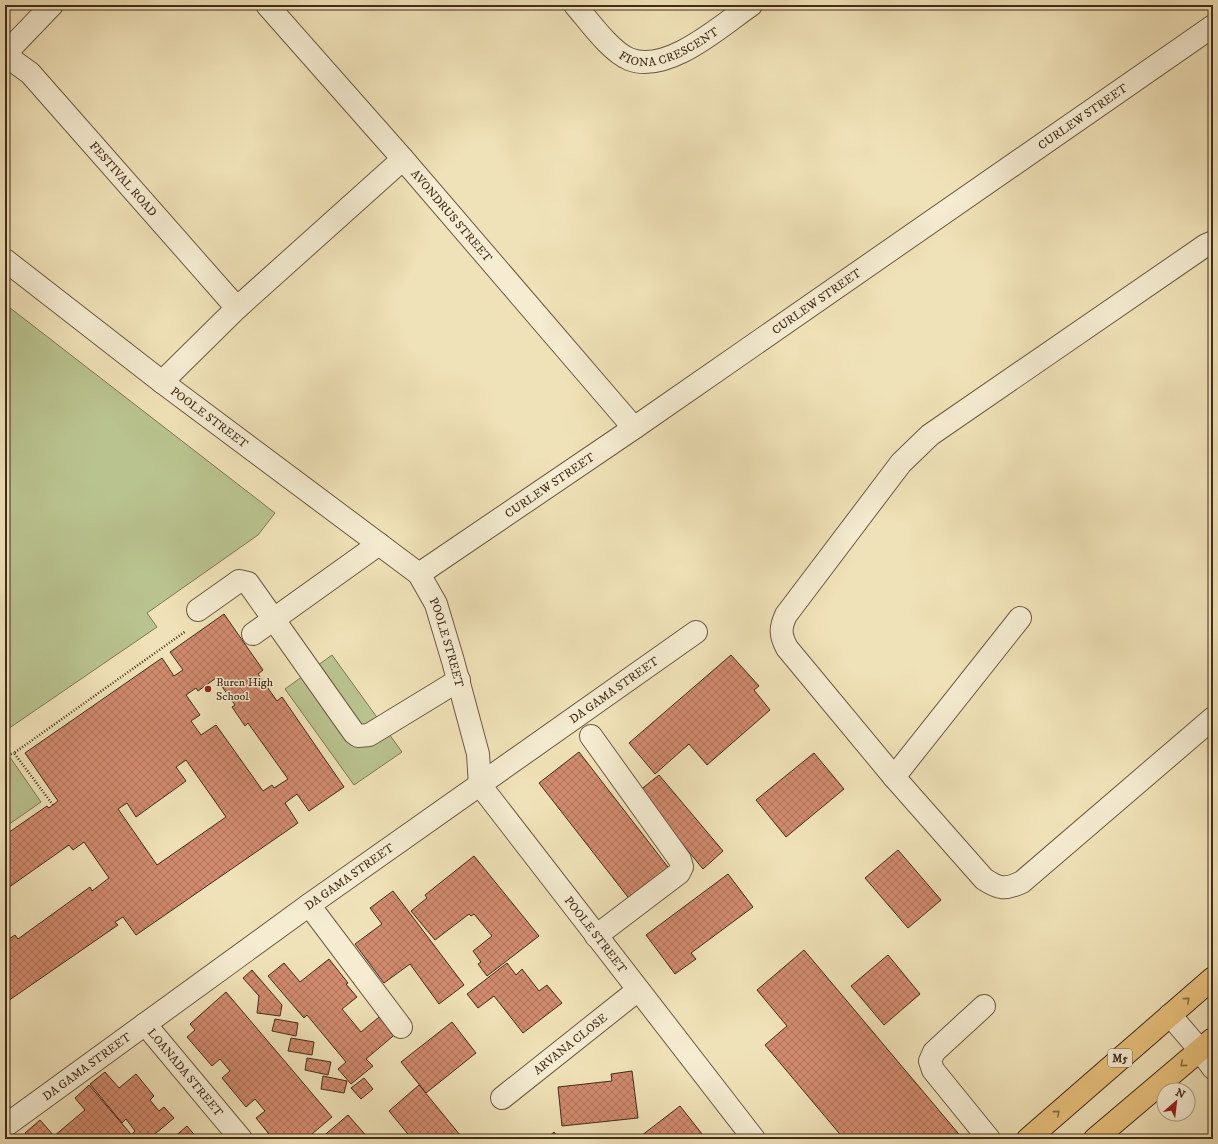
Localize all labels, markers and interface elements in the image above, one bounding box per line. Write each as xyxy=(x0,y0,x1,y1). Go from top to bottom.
street label: FIONA CRESCENT xyxy=(616,24,722,70)
street label: CURLEW STREET xyxy=(1035,81,1130,153)
street label: FESTIVAL ROAD xyxy=(86,139,160,220)
street label: AVONDRUS STREET xyxy=(407,167,495,265)
street label: CURLEW STREET xyxy=(769,266,864,338)
street label: POOLE STREET xyxy=(167,384,251,452)
street label: CURLEW STREET xyxy=(502,450,598,521)
street label: POOLE STREET xyxy=(426,595,467,689)
street label: DA GAMA STREET xyxy=(567,654,662,727)
place label: Buren High School xyxy=(216,675,274,704)
marker: Buren High School xyxy=(203,684,213,694)
street label: DA GAMA STREET xyxy=(302,840,397,914)
street label: POOLE STREET xyxy=(561,893,630,976)
one-way arrow xyxy=(1182,998,1190,1005)
street label: ARVANA CLOSE xyxy=(531,1010,611,1078)
street label: LOANADA STREET xyxy=(144,1025,226,1120)
street label: DA GAMA STREET xyxy=(40,1030,134,1104)
road number: M5 xyxy=(1108,1049,1132,1067)
one-way arrow xyxy=(1181,1059,1188,1066)
north arrow xyxy=(1156,1082,1196,1122)
text: N xyxy=(1173,1086,1187,1102)
one-way arrow xyxy=(1053,1111,1060,1118)

